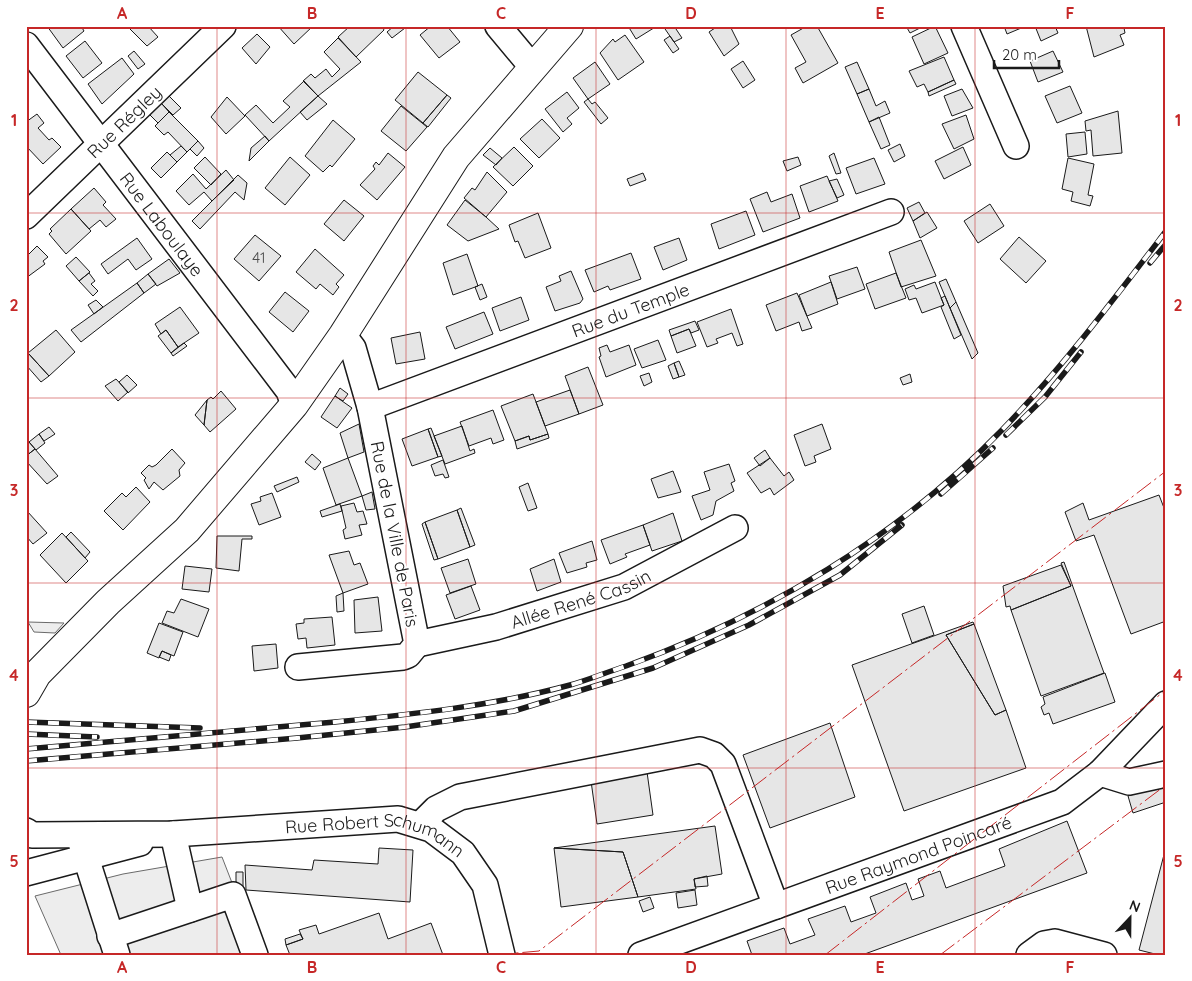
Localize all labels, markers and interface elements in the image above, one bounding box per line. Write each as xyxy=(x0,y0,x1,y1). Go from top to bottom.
text: A xyxy=(117,3,128,23)
text: B xyxy=(307,3,317,23)
text: C xyxy=(496,3,506,23)
text: D xyxy=(685,3,697,23)
text: E xyxy=(875,3,885,23)
text: F xyxy=(1066,3,1075,23)
scale bar xyxy=(994,38,1060,70)
text: 20 m xyxy=(1002,45,1037,64)
street label: Rue Régley xyxy=(82,80,166,163)
text: 1 xyxy=(11,110,17,130)
text: 1 xyxy=(1175,110,1181,130)
street label: Rue Laboulaye xyxy=(115,167,209,281)
house number: 41 xyxy=(252,248,266,267)
street label: Rue du Temple xyxy=(568,277,692,342)
text: 2 xyxy=(9,295,19,315)
text: 2 xyxy=(1173,295,1183,315)
street label: Rue de la Ville de Paris xyxy=(366,439,424,629)
text: 3 xyxy=(10,480,18,500)
text: 3 xyxy=(1174,480,1182,500)
street label: Allée René Cassin xyxy=(508,564,654,633)
text: 4 xyxy=(9,665,19,685)
text: 4 xyxy=(1173,665,1183,685)
street label: Rue Robert Schumann xyxy=(284,807,469,862)
street label: Rue Raymond Poincaré xyxy=(822,810,1015,899)
text: 5 xyxy=(9,851,19,871)
text: 5 xyxy=(1173,851,1183,871)
north arrow xyxy=(1104,894,1154,944)
text: N xyxy=(1127,896,1143,916)
text: A xyxy=(117,957,128,977)
text: B xyxy=(307,957,317,977)
text: C xyxy=(496,957,506,977)
text: D xyxy=(685,957,697,977)
text: E xyxy=(875,957,885,977)
text: F xyxy=(1066,957,1075,977)

